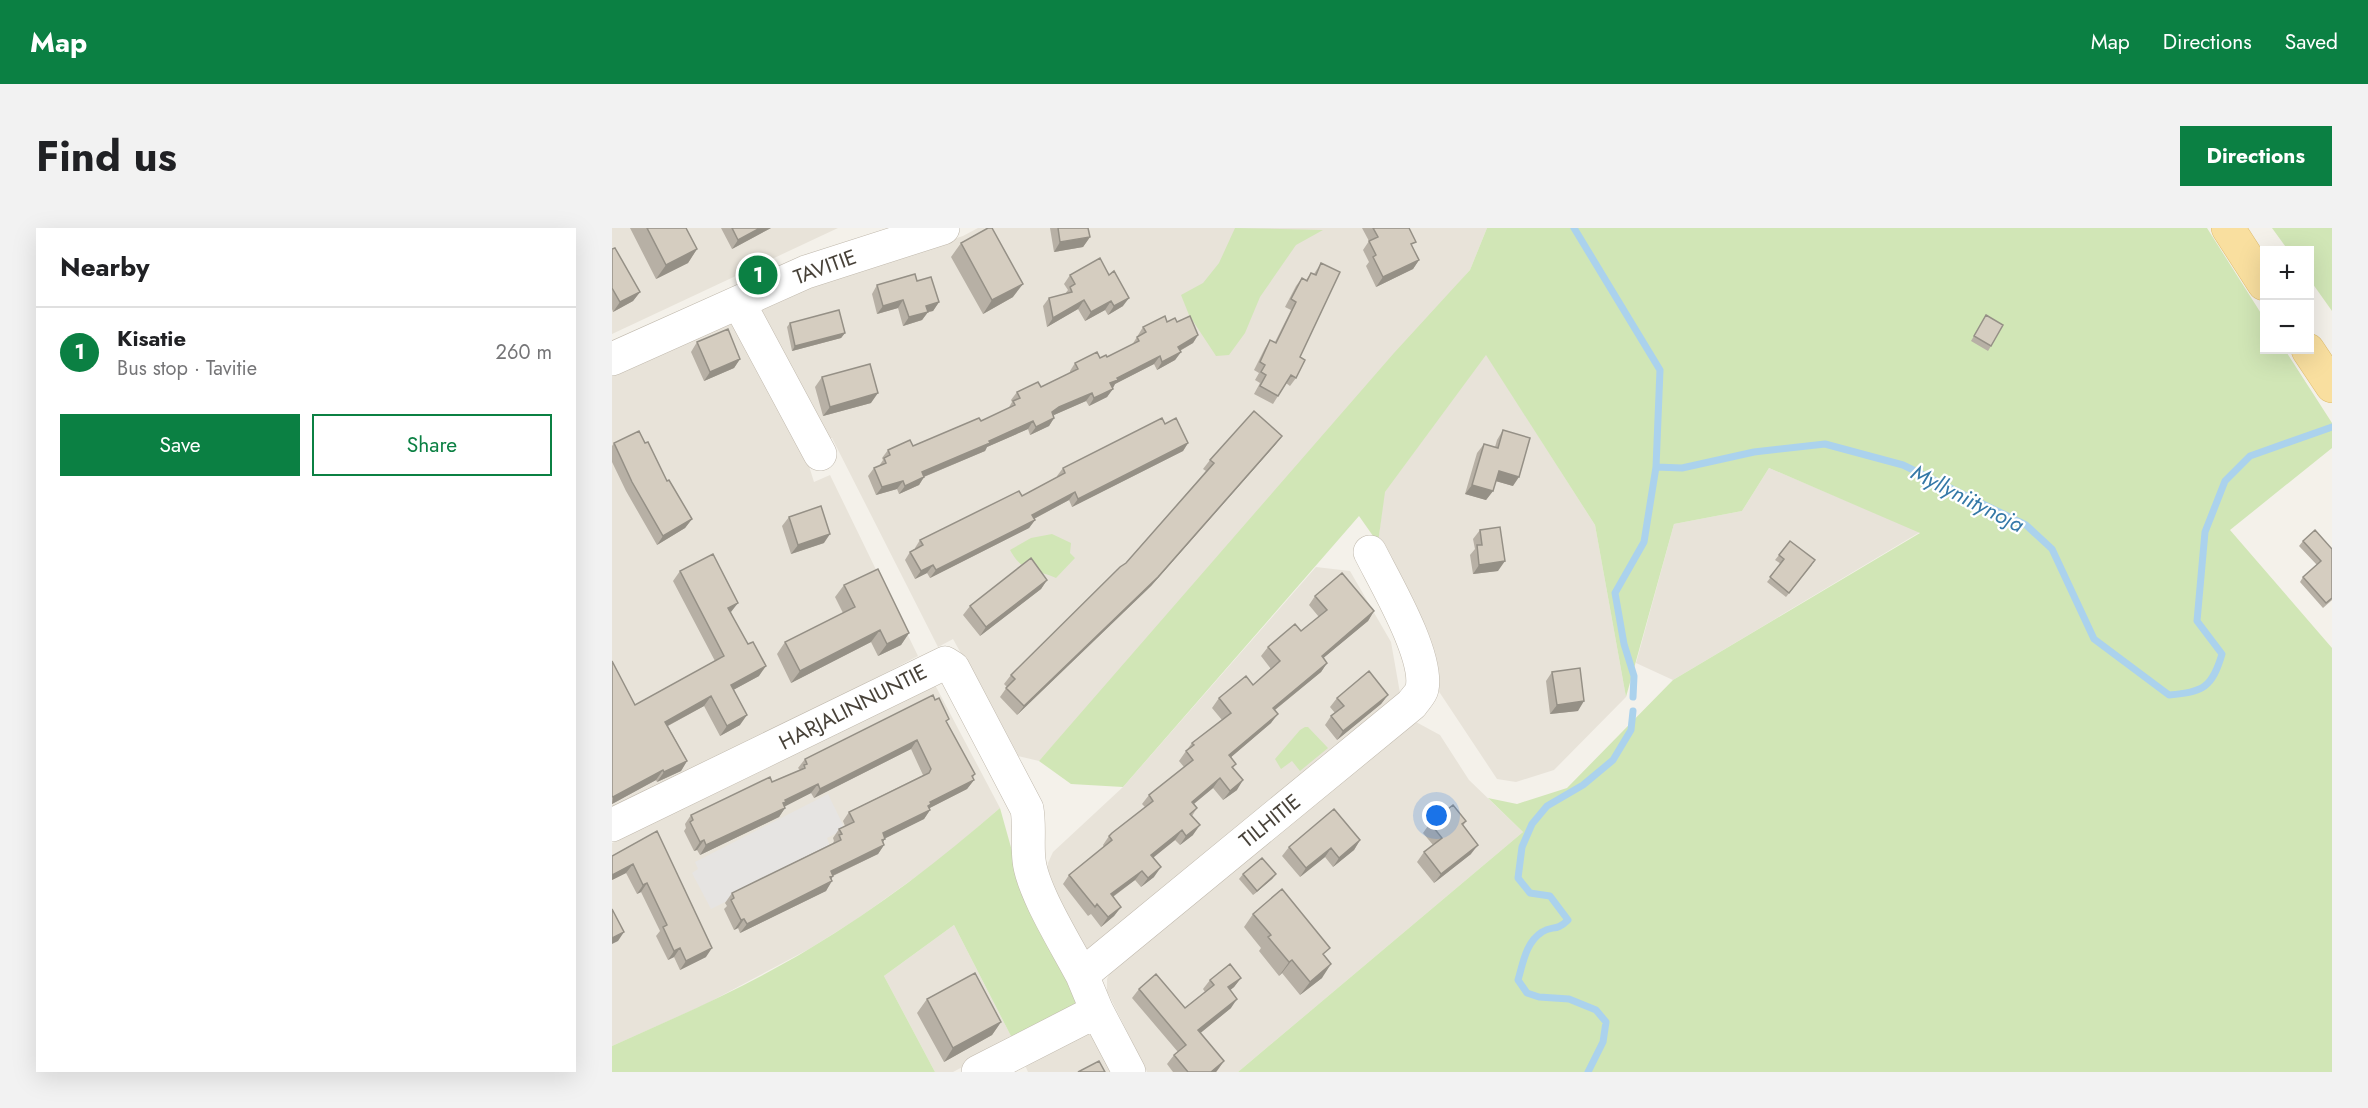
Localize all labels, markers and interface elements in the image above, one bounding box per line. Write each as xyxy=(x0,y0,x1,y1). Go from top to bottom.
text: Map xyxy=(30,22,87,63)
text: Map xyxy=(2091,27,2130,57)
text: Directions xyxy=(2163,27,2252,57)
text: Saved xyxy=(2285,27,2338,57)
text: Find us xyxy=(36,126,177,187)
button: Directions xyxy=(2180,126,2332,186)
street label: TAVITIE xyxy=(789,242,861,292)
map controls xyxy=(2260,246,2314,354)
button: + xyxy=(2260,246,2314,300)
text: Nearby xyxy=(60,248,149,286)
pin: 1 xyxy=(738,252,778,298)
button: − xyxy=(2260,300,2314,354)
text: Kisatie xyxy=(117,322,186,354)
text: 1 xyxy=(74,338,85,367)
text: 260 m xyxy=(496,338,552,367)
text: Bus stop · Tavitie xyxy=(117,354,257,383)
button: Save xyxy=(60,414,300,476)
button: Share xyxy=(312,414,552,476)
water label: Myllyniitynoja xyxy=(1906,456,2030,540)
street label: HARJALINNUNTIE xyxy=(774,657,932,757)
street label: TILHITIE xyxy=(1233,787,1307,855)
your location xyxy=(1422,801,1451,830)

